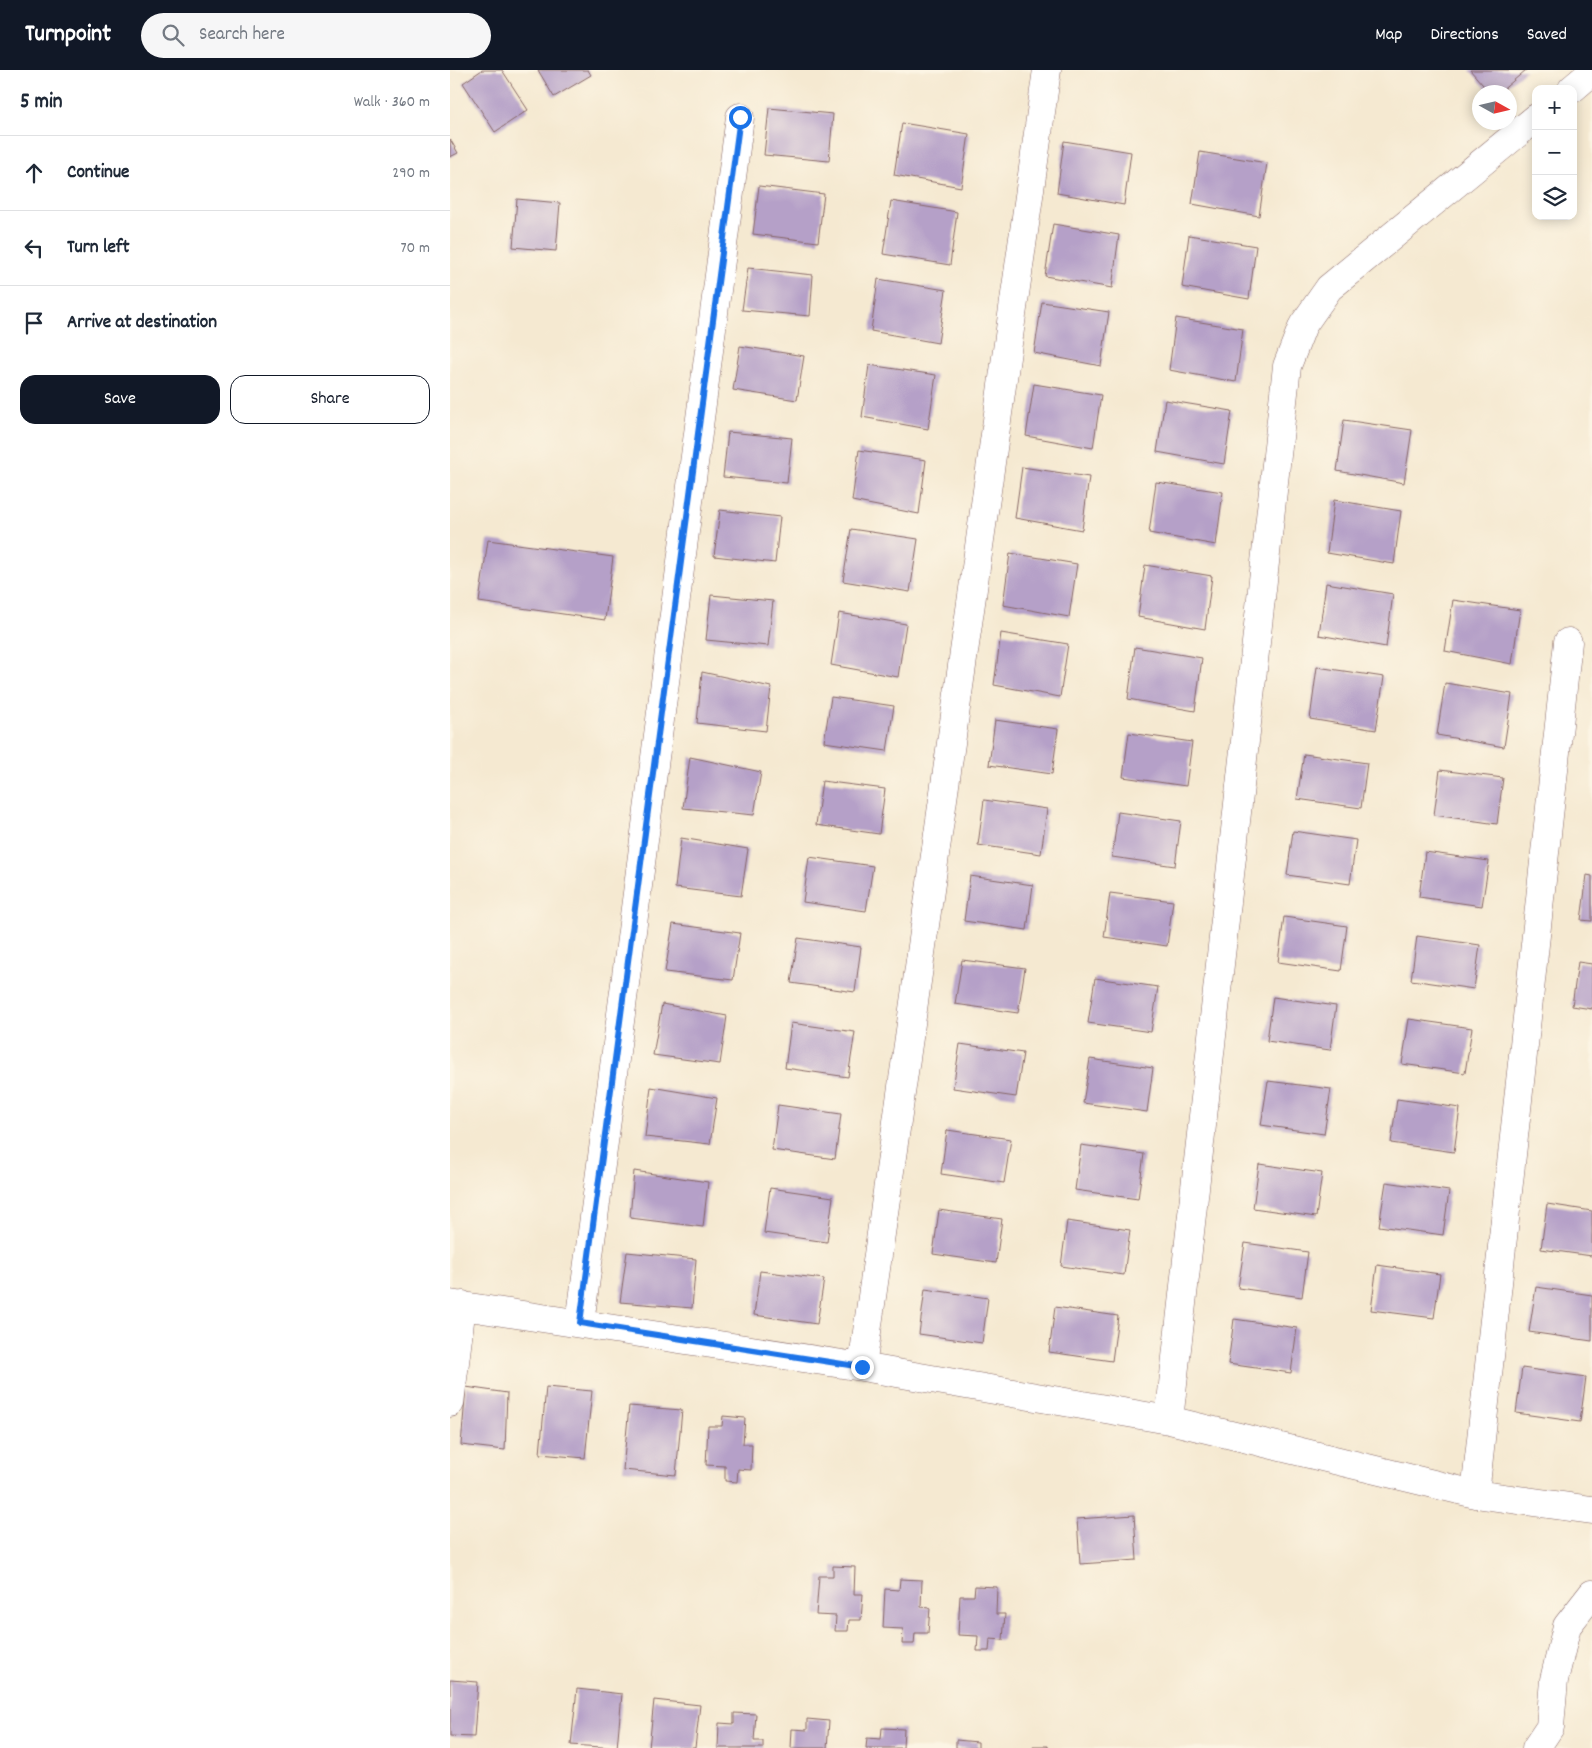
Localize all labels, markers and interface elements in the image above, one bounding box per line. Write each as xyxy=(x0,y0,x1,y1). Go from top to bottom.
search box xyxy=(141,13,491,58)
text: Turnpoint xyxy=(25,18,111,52)
icon: search xyxy=(159,21,187,49)
text: Search here xyxy=(199,22,285,49)
text: Map xyxy=(1375,23,1402,48)
text: Directions xyxy=(1430,23,1499,48)
text: Saved xyxy=(1527,23,1567,48)
north arrow xyxy=(1472,85,1517,130)
map controls xyxy=(1532,85,1577,220)
button: + xyxy=(1532,85,1577,130)
text: 5 min xyxy=(20,88,63,118)
text: Walk · 360 m xyxy=(354,91,430,114)
route start xyxy=(729,106,752,129)
button: − xyxy=(1532,130,1577,175)
icon: ahead xyxy=(20,159,48,187)
text: Continue xyxy=(67,160,129,187)
text: 290 m xyxy=(392,162,430,185)
button: layers xyxy=(1532,175,1577,220)
icon: left xyxy=(20,234,48,262)
text: Turn left xyxy=(67,235,130,262)
text: 70 m xyxy=(400,237,430,260)
icon: arrive xyxy=(20,309,48,337)
text: Arrive at destination xyxy=(67,310,217,337)
button: Save xyxy=(20,375,220,424)
button: Share xyxy=(230,375,430,424)
route end xyxy=(851,1356,874,1379)

